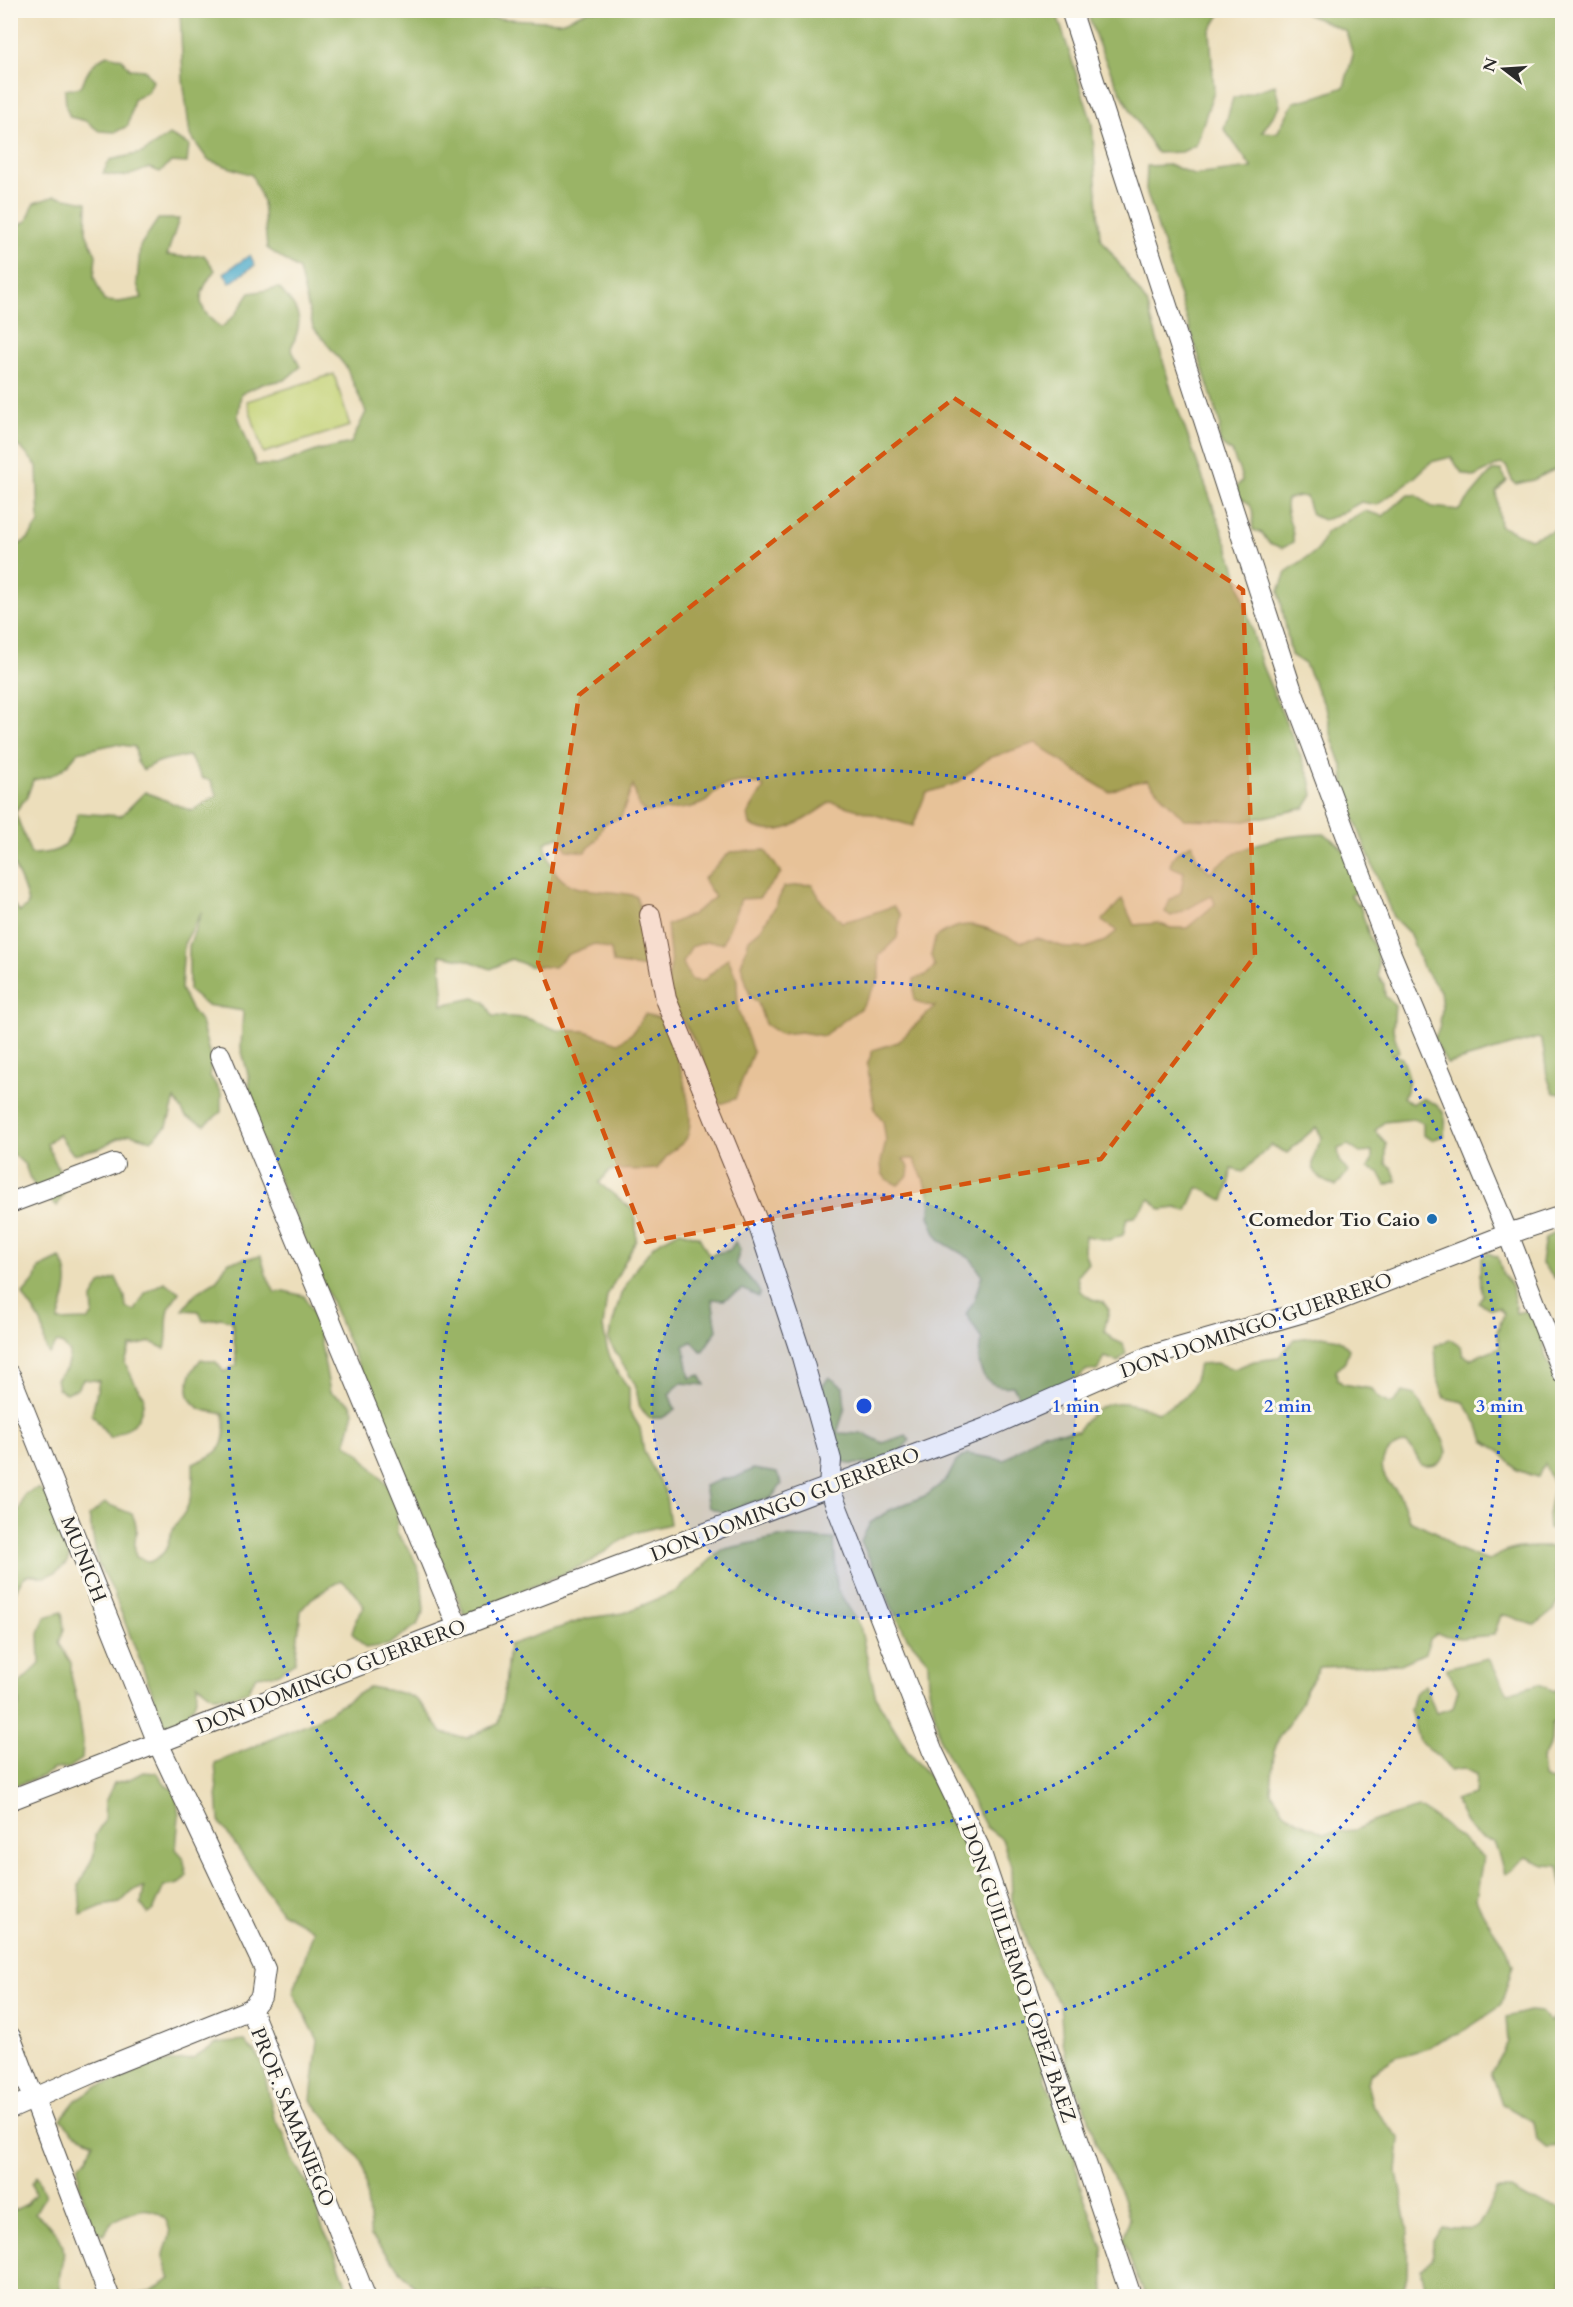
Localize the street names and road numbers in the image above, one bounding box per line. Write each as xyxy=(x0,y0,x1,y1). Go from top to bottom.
street label: DON DOMINGO GUERRERO xyxy=(1116,1266,1396,1385)
street label: DON DOMINGO GUERRERO xyxy=(647,1441,924,1568)
street label: MUNICH xyxy=(54,1512,113,1607)
street label: DON DOMINGO GUERRERO xyxy=(193,1613,470,1740)
street label: DON GUILLERMO LOPEZ BAEZ xyxy=(955,1820,1082,2126)
street label: PROF. SAMANIEGO xyxy=(244,2023,341,2211)

